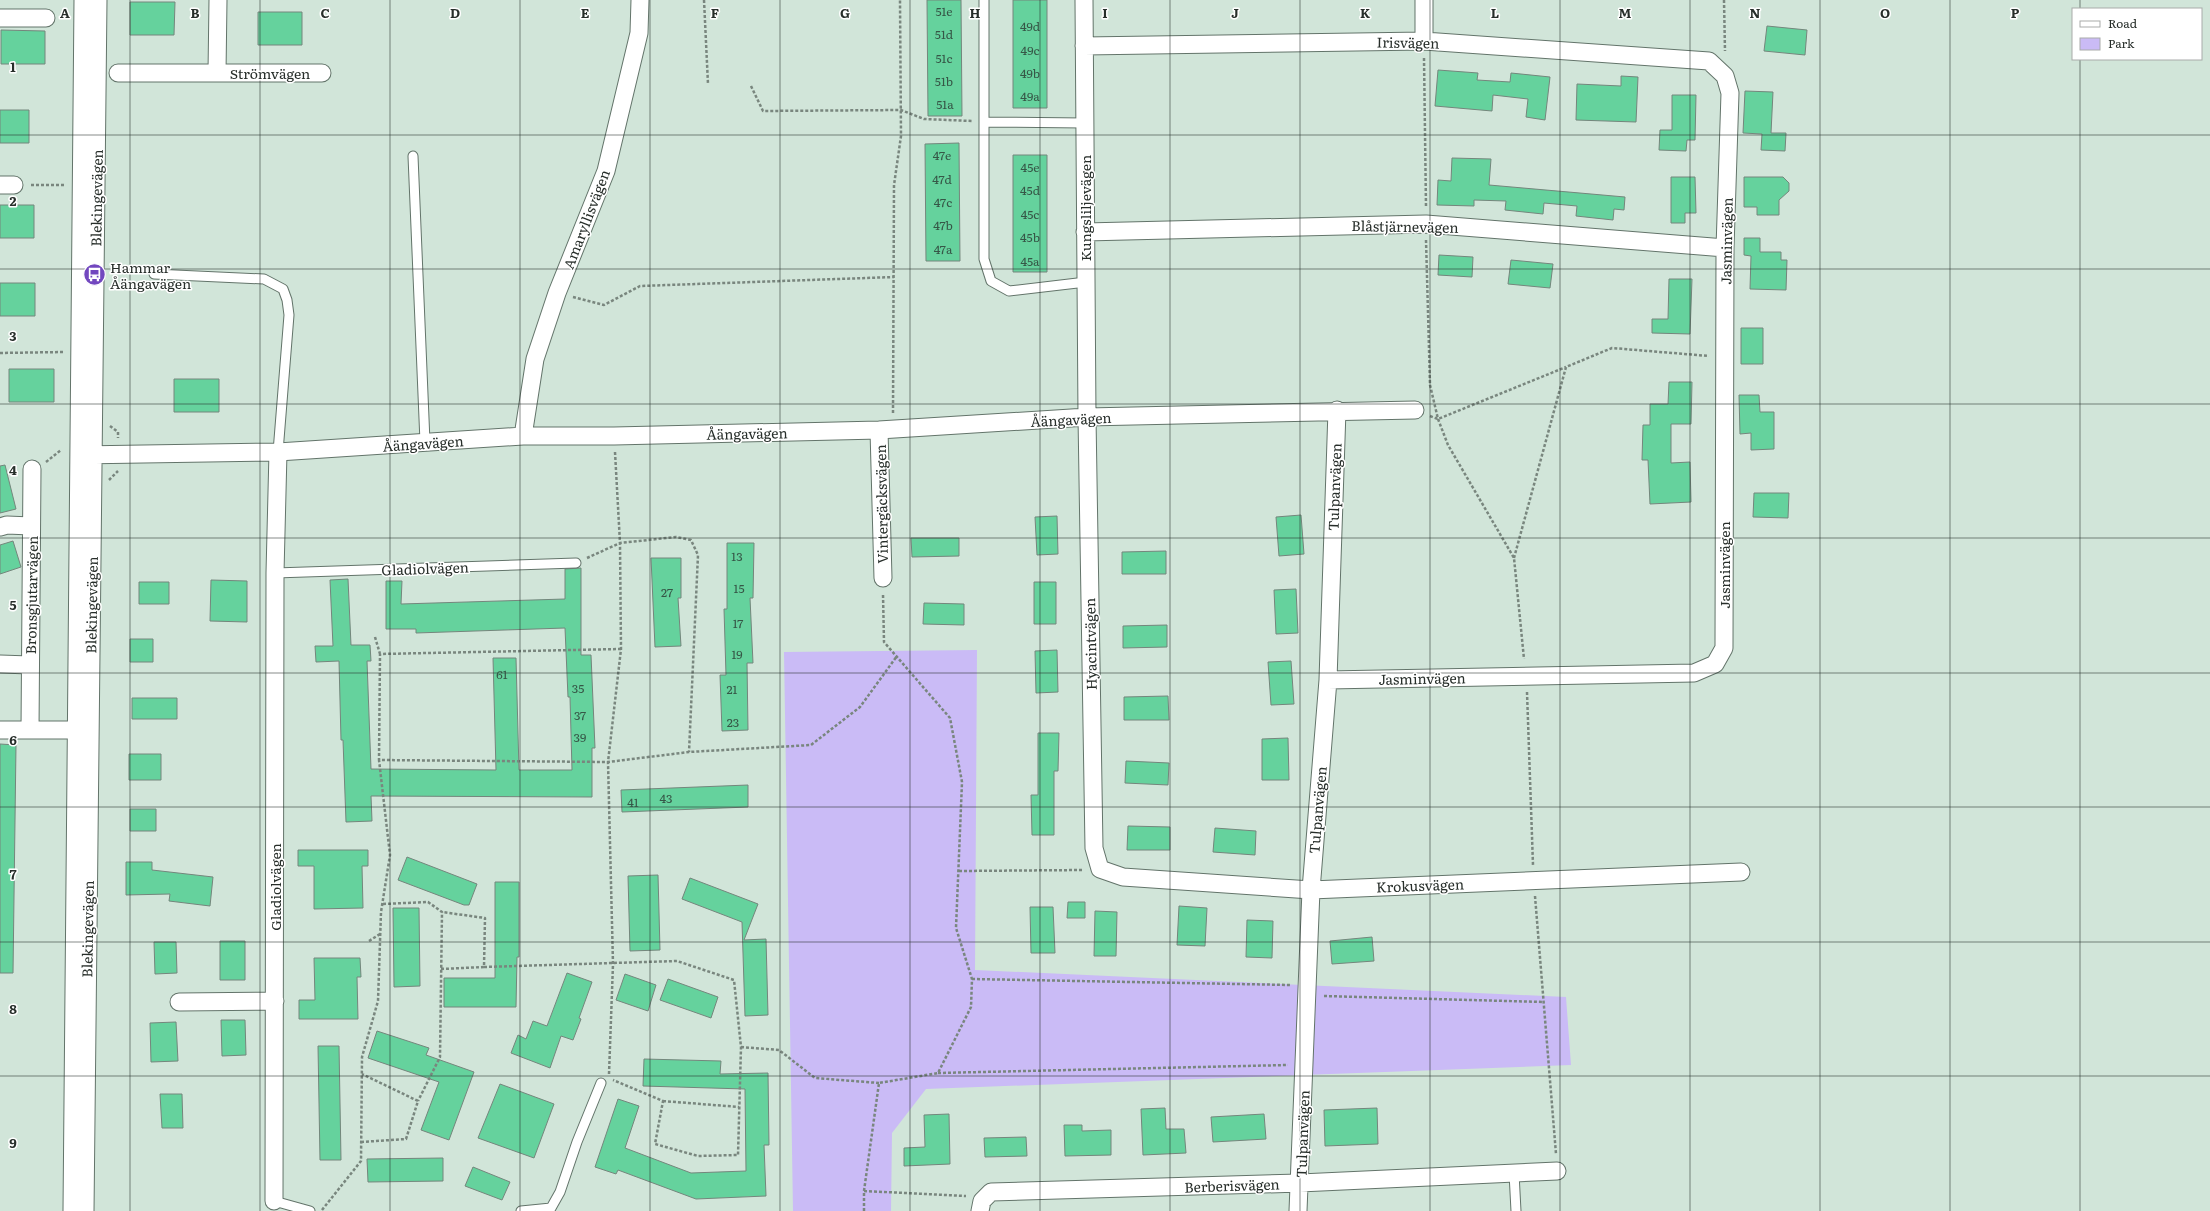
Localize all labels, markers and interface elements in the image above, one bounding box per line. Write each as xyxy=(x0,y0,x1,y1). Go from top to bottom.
house number: 51e xyxy=(935,2,953,20)
text: A xyxy=(60,3,70,22)
text: B xyxy=(191,3,200,22)
text: C xyxy=(320,3,330,22)
text: D xyxy=(450,3,460,22)
text: E xyxy=(581,3,590,22)
text: F xyxy=(711,3,719,22)
text: G xyxy=(840,3,850,22)
text: H xyxy=(970,3,981,22)
text: I xyxy=(1102,3,1108,22)
text: J xyxy=(1231,3,1239,22)
text: K xyxy=(1360,3,1371,22)
text: L xyxy=(1491,3,1499,22)
text: M xyxy=(1619,3,1632,22)
text: N xyxy=(1750,3,1761,22)
text: O xyxy=(1880,3,1890,22)
text: P xyxy=(2011,3,2020,22)
legend xyxy=(2072,8,2202,60)
text: Road xyxy=(2108,14,2138,32)
house number: 49d xyxy=(1020,17,1041,35)
house number: 51d xyxy=(935,25,954,43)
street label: Irisvägen xyxy=(1376,31,1440,53)
text: Park xyxy=(2108,34,2135,52)
house number: 49c xyxy=(1021,41,1039,59)
house number: 51c xyxy=(936,49,952,67)
text: 1 xyxy=(10,57,16,76)
street label: Strömvägen xyxy=(230,63,310,83)
house number: 49b xyxy=(1020,64,1040,82)
house number: 51b xyxy=(935,72,953,90)
house number: 49a xyxy=(1020,87,1040,105)
house number: 51a xyxy=(936,95,954,113)
house number: 47e xyxy=(933,146,951,164)
street label: Blekingevägen xyxy=(85,149,107,247)
street label: Kungsliljevägen xyxy=(1075,155,1095,261)
house number: 45e xyxy=(1021,158,1039,176)
street label: Amaryllisvägen xyxy=(558,166,614,272)
house number: 47d xyxy=(932,170,952,188)
house number: 45d xyxy=(1020,181,1041,199)
text: 2 xyxy=(10,191,17,210)
house number: 47c xyxy=(934,193,952,211)
street label: Jasminvägen xyxy=(1715,197,1737,285)
house number: 45c xyxy=(1021,205,1039,223)
street label: Blåstjärnevägen xyxy=(1351,215,1459,237)
house number: 47b xyxy=(933,216,953,234)
house number: 45b xyxy=(1020,228,1040,246)
house number: 47a xyxy=(934,240,953,258)
house number: 45a xyxy=(1020,252,1040,270)
place label: Hammar Åängavägen xyxy=(110,257,191,293)
bus stop icon: Hammar Åängavägen xyxy=(82,262,108,288)
text: 3 xyxy=(9,326,17,345)
street label: Åängavägen xyxy=(1030,407,1112,431)
street label: Åängavägen xyxy=(706,422,788,444)
street label: Åängavägen xyxy=(382,430,464,456)
street label: Tulpanvägen xyxy=(1322,443,1346,531)
street label: Vintergäcksvägen xyxy=(870,444,892,564)
text: 4 xyxy=(9,460,17,479)
street label: Jasminvägen xyxy=(1714,521,1734,609)
street label: Bronsgjutarvägen xyxy=(20,535,42,655)
house number: 13 xyxy=(731,547,743,565)
street label: Blekingevägen xyxy=(80,556,102,654)
street label: Gladiolvägen xyxy=(381,556,469,580)
house number: 15 xyxy=(734,579,744,597)
house number: 27 xyxy=(661,583,673,601)
text: 5 xyxy=(9,595,17,614)
street label: Hyacintvägen xyxy=(1079,598,1101,690)
house number: 17 xyxy=(733,614,743,632)
house number: 19 xyxy=(731,645,743,663)
house number: 61 xyxy=(496,665,508,683)
street label: Jasminvägen xyxy=(1378,667,1466,689)
house number: 35 xyxy=(572,679,584,697)
house number: 21 xyxy=(727,680,738,698)
house number: 37 xyxy=(574,706,586,724)
house number: 23 xyxy=(727,713,739,731)
house number: 39 xyxy=(574,728,586,746)
text: 6 xyxy=(9,730,17,749)
street label: Tulpanvägen xyxy=(1303,765,1331,855)
house number: 43 xyxy=(659,789,673,807)
house number: 41 xyxy=(627,793,639,811)
street label: Gladiolvägen xyxy=(265,843,285,931)
text: 7 xyxy=(9,864,17,883)
street label: Krokusvägen xyxy=(1376,873,1464,897)
street label: Blekingevägen xyxy=(76,880,98,978)
text: 8 xyxy=(9,999,17,1018)
street label: Tulpanvägen xyxy=(1290,1090,1314,1178)
text: 9 xyxy=(9,1133,17,1152)
street label: Berberisvägen xyxy=(1184,1173,1280,1197)

